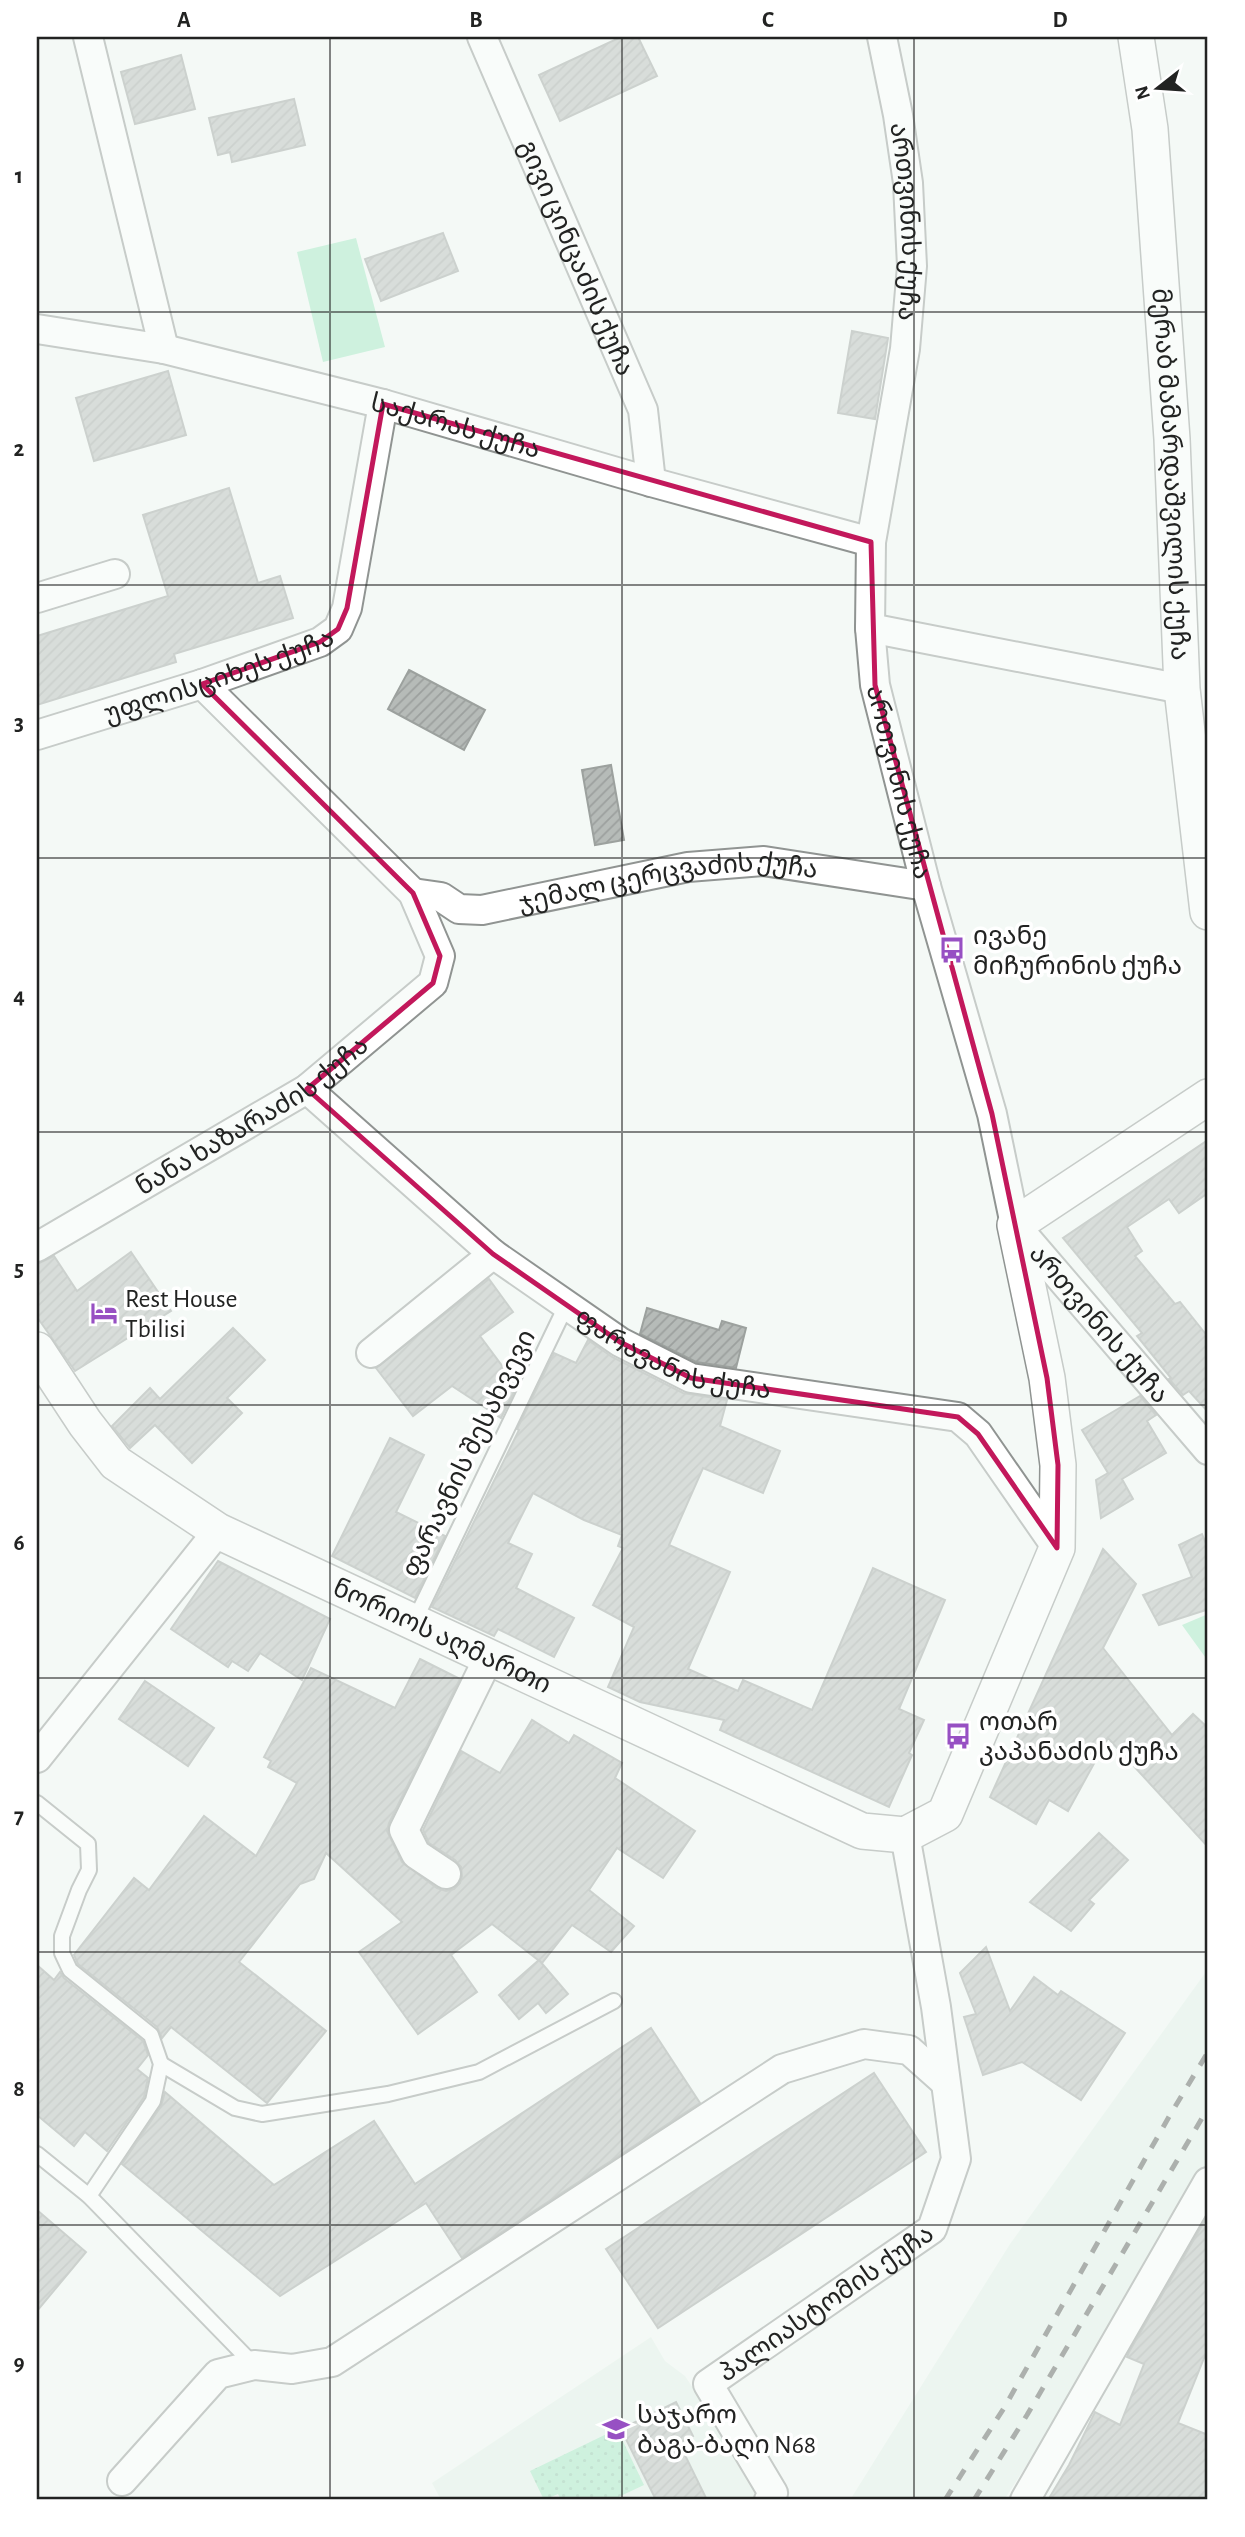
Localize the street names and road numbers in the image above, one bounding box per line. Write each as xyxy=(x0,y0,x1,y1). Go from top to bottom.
street label: ართვინის ქუჩა xyxy=(885,121,924,322)
street label: გივი ცინცაძის ქუჩა xyxy=(513,136,638,380)
street label: მერაბ მამარდაშვილის ქუჩა xyxy=(1147,287,1193,661)
street label: საქარას ქუჩა xyxy=(368,389,543,463)
street label: უფლისციხეს ქუჩა xyxy=(101,624,339,728)
street label: ართვინის ქუჩა xyxy=(862,683,936,882)
street label: ჯემალ ცერცვაძის ქუჩა xyxy=(516,848,820,917)
street label: ნანა ხაზარაძის ქუჩა xyxy=(132,1032,373,1200)
street label: ართვინის ქუჩა xyxy=(1024,1240,1174,1408)
street label: ფარავანის ქუჩა xyxy=(570,1303,773,1404)
street label: ფარავნის შესახვევი xyxy=(398,1326,541,1582)
street label: ნორიოს აღმართი xyxy=(329,1575,555,1698)
street label: პალიასტომის ქუჩა xyxy=(714,2220,938,2387)

